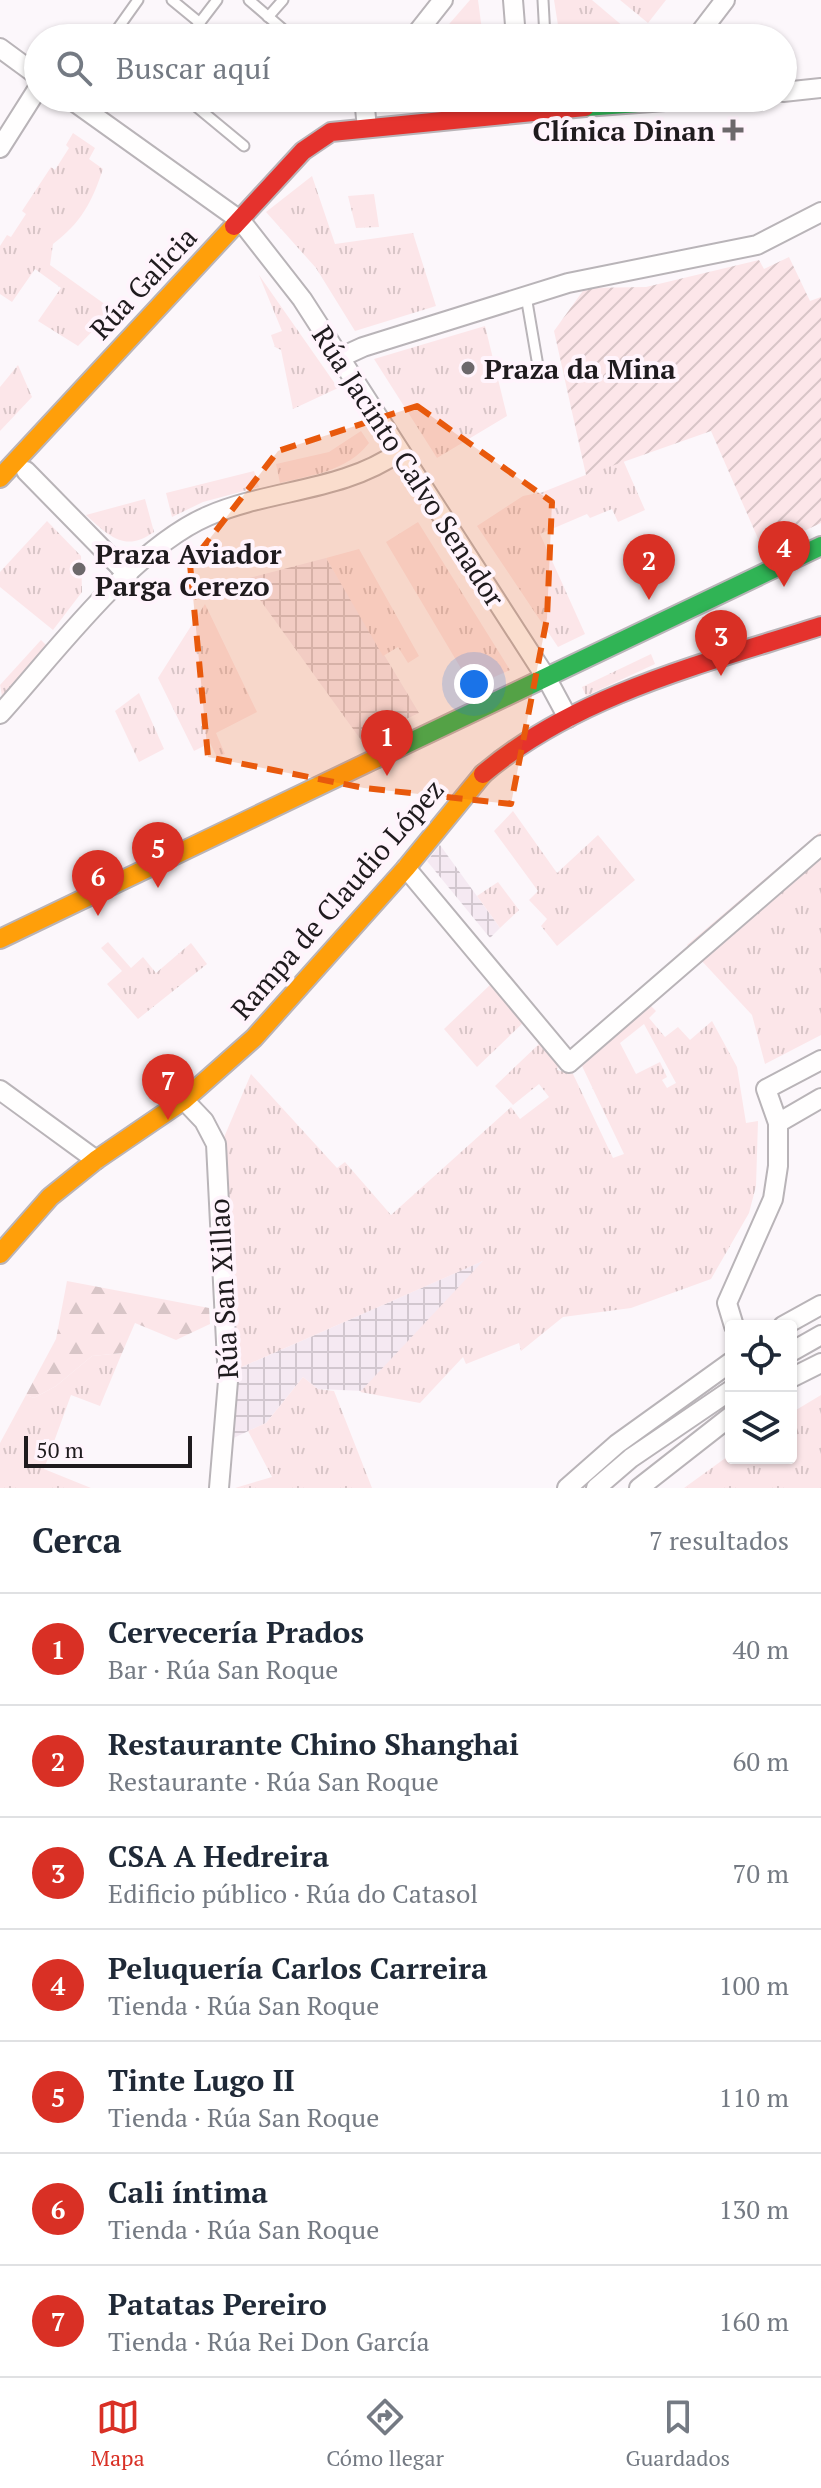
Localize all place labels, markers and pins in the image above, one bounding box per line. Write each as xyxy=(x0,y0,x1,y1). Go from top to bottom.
place label: Clínica Dinan xyxy=(533,112,715,149)
marker: Clínica Dinan xyxy=(722,119,744,141)
place label: Praza da Mina xyxy=(484,350,676,387)
marker: Praza da Mina xyxy=(459,359,477,377)
pin: 4 xyxy=(758,521,810,587)
pin: 2 xyxy=(623,534,675,600)
place label: Praza Aviador Parga Cerezo xyxy=(95,535,281,604)
marker: Praza Aviador Parga Cerezo xyxy=(70,560,88,578)
pin: 3 xyxy=(695,610,747,676)
pin: 1 xyxy=(361,710,413,776)
pin: 5 xyxy=(132,822,184,888)
pin: 6 xyxy=(72,850,124,916)
pin: 7 xyxy=(142,1054,194,1120)

